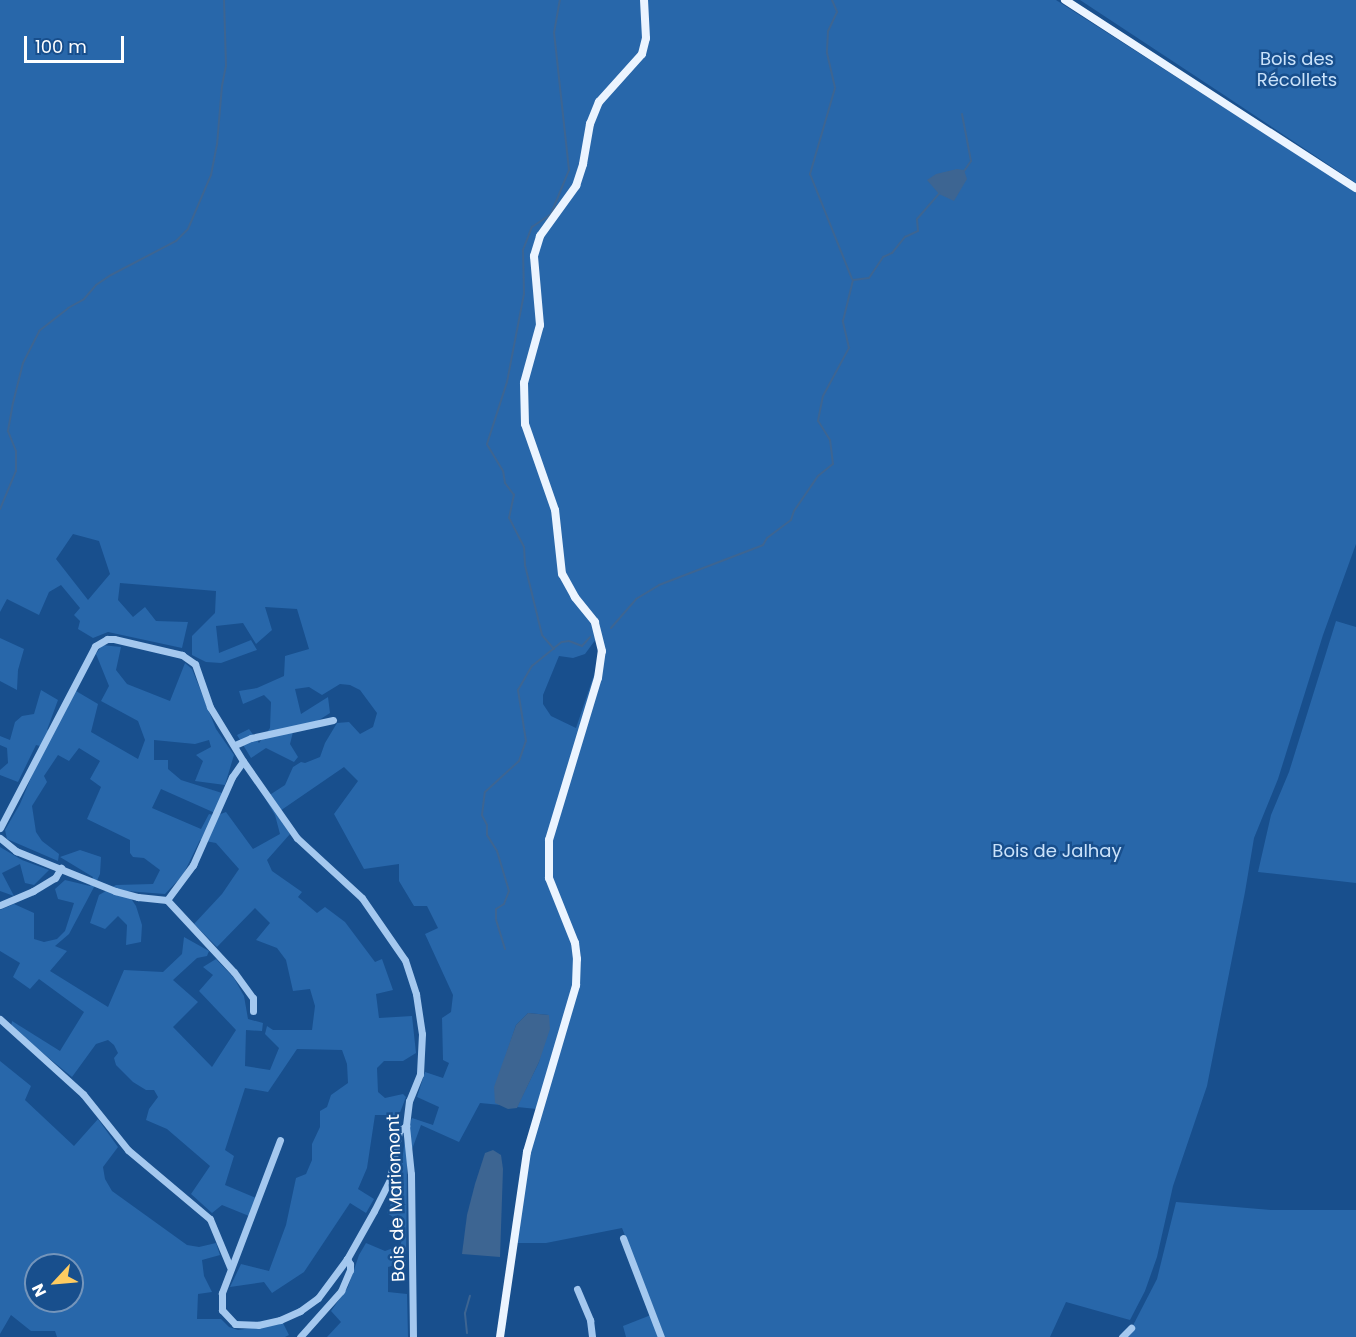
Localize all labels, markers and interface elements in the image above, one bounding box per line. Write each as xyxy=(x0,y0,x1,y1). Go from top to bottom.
scale bar xyxy=(27,24,128,62)
text: 100 m xyxy=(35,34,87,59)
park label: Bois des Récollets xyxy=(1257,49,1337,92)
park label: Bois de Jalhay xyxy=(992,840,1122,862)
street label: Bois de Mariomont xyxy=(382,1114,410,1282)
north arrow xyxy=(24,1253,84,1313)
text: N xyxy=(26,1280,52,1301)

